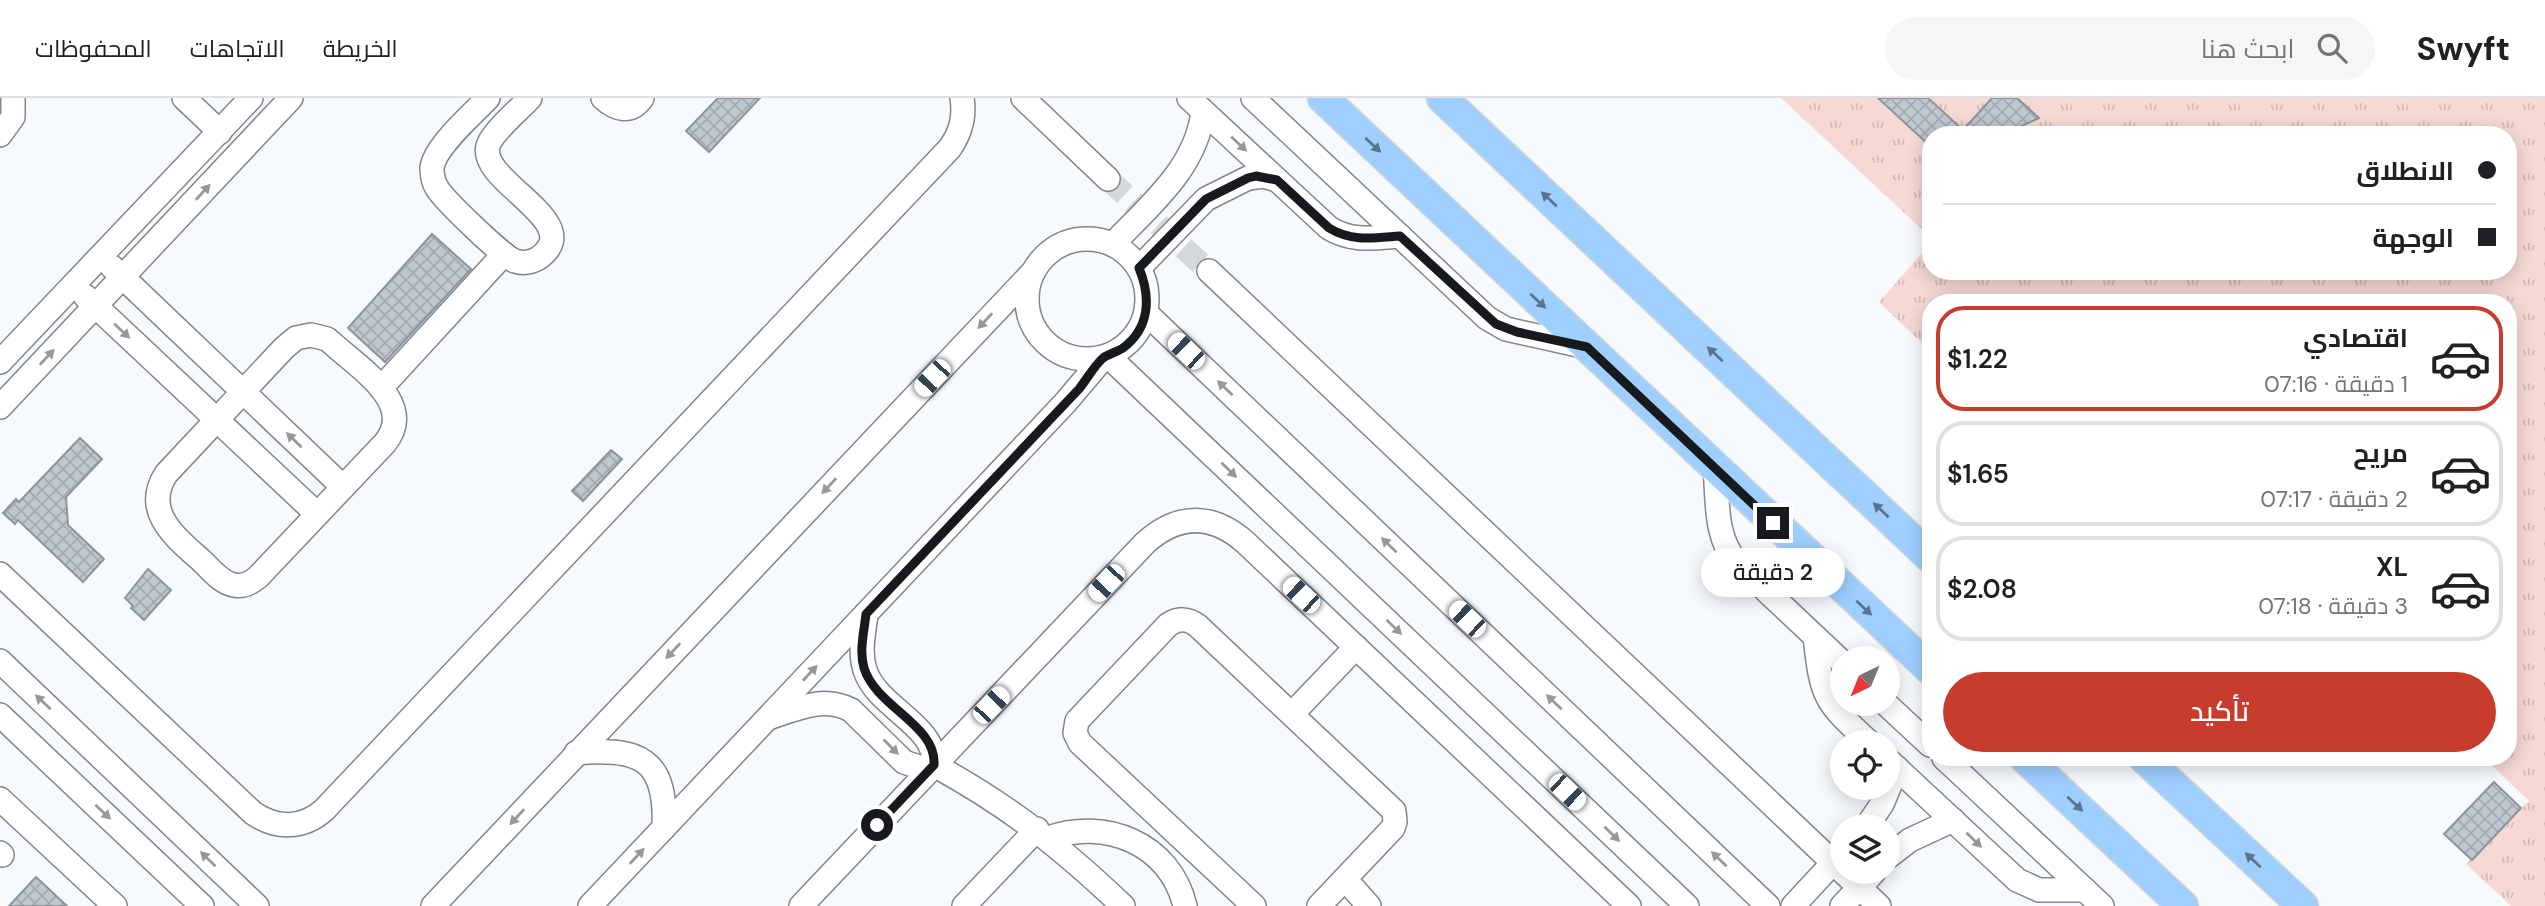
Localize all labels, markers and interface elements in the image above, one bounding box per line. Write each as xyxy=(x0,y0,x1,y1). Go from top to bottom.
search box xyxy=(1885,17,2375,80)
text: Swyft xyxy=(2417,27,2510,70)
icon: search xyxy=(2313,29,2351,67)
text: ابحث هنا xyxy=(2201,32,2295,66)
text: المحفوظات xyxy=(35,33,152,64)
text: الاتجاهات xyxy=(190,33,285,64)
text: الخريطة xyxy=(323,33,398,64)
one-way arrow xyxy=(1230,136,1247,152)
one-way arrow xyxy=(1364,136,1381,153)
text: الانطلاق xyxy=(2356,154,2454,188)
one-way arrow xyxy=(194,184,210,201)
one-way arrow xyxy=(1541,191,1558,207)
text: الوجهة xyxy=(2373,221,2454,255)
one-way arrow xyxy=(1529,293,1547,309)
one-way arrow xyxy=(978,312,994,329)
text: اقتصادي xyxy=(2303,321,2408,355)
one-way arrow xyxy=(114,323,131,339)
icon: car xyxy=(2429,327,2492,390)
car xyxy=(1164,329,1209,373)
text: $1.22 xyxy=(1947,342,2008,376)
one-way arrow xyxy=(1707,347,1724,363)
one-way arrow xyxy=(38,349,54,366)
car xyxy=(910,355,955,401)
text: 1 دقيقة · 07:16 xyxy=(2264,369,2408,399)
one-way arrow xyxy=(1217,380,1234,396)
one-way arrow xyxy=(285,431,302,448)
text: مريح xyxy=(2353,436,2408,470)
icon: car xyxy=(2429,442,2492,505)
text: $1.65 xyxy=(1947,457,2009,491)
one-way arrow xyxy=(1220,462,1237,478)
one-way arrow xyxy=(822,477,838,494)
text: 2 دقيقة · 07:17 xyxy=(2260,484,2408,514)
one-way arrow xyxy=(1872,502,1889,518)
route end xyxy=(1757,507,1789,539)
one-way arrow xyxy=(1381,537,1398,553)
callout: 2 دقيقة xyxy=(1701,548,1845,597)
text: XL xyxy=(2376,550,2408,584)
text: 2 دقيقة xyxy=(1733,557,1813,587)
icon: car xyxy=(2429,557,2492,620)
car xyxy=(1084,560,1129,606)
text: $2.08 xyxy=(1947,572,2017,606)
car xyxy=(1279,573,1324,617)
text: 3 دقيقة · 07:18 xyxy=(2258,591,2408,621)
car xyxy=(1445,597,1490,641)
one-way arrow xyxy=(1855,599,1872,615)
one-way arrow xyxy=(1385,618,1402,635)
one-way arrow xyxy=(665,642,681,659)
north arrow xyxy=(1830,646,1900,716)
map controls xyxy=(1830,646,1900,884)
one-way arrow xyxy=(802,665,818,682)
button: تأكيد xyxy=(1943,672,2496,752)
car xyxy=(969,683,1014,727)
one-way arrow xyxy=(34,694,52,710)
one-way arrow xyxy=(1546,694,1563,710)
button: locate xyxy=(1830,730,1900,800)
one-way arrow xyxy=(882,739,899,756)
car xyxy=(1545,770,1590,814)
one-way arrow xyxy=(2066,796,2083,812)
one-way arrow xyxy=(94,803,111,819)
one-way arrow xyxy=(509,808,525,825)
route start xyxy=(861,809,893,841)
button: layers xyxy=(1830,814,1900,884)
one-way arrow xyxy=(1603,826,1620,842)
one-way arrow xyxy=(1965,832,1983,848)
one-way arrow xyxy=(629,848,646,865)
one-way arrow xyxy=(200,851,217,867)
one-way arrow xyxy=(1711,851,1728,867)
one-way arrow xyxy=(2244,851,2261,868)

